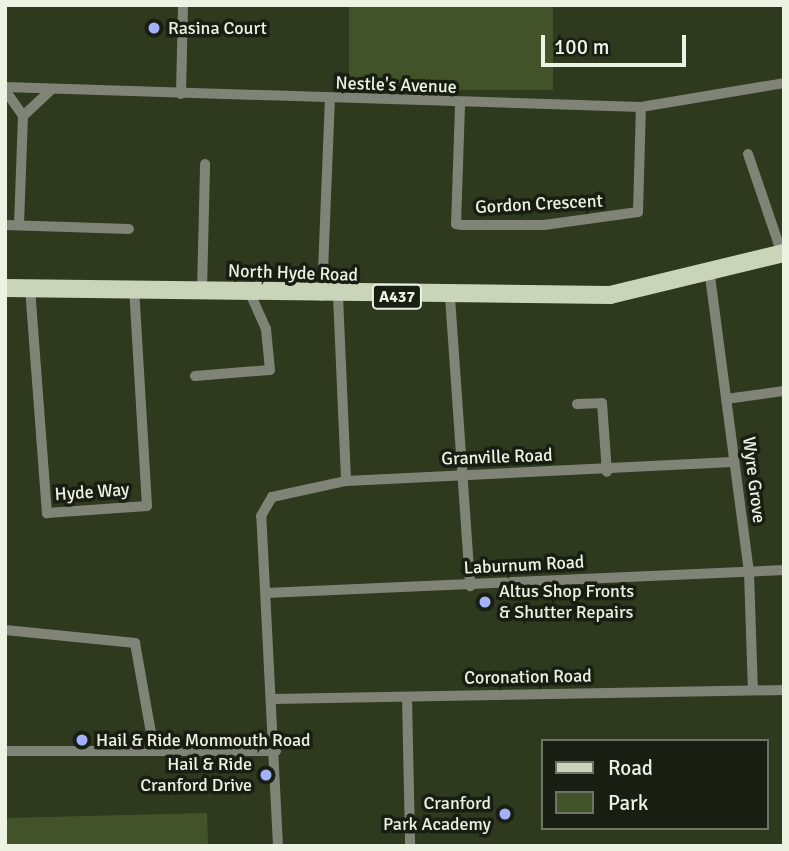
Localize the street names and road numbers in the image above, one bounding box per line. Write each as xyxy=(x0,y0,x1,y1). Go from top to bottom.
street label: Nestle's Avenue xyxy=(335,72,457,98)
street label: Gordon Crescent xyxy=(475,190,603,218)
street label: North Hyde Road xyxy=(228,260,358,286)
road number: A437 xyxy=(371,284,423,310)
street label: Wyre Grove xyxy=(738,436,770,524)
street label: Granville Road xyxy=(441,444,553,470)
street label: Hyde Way xyxy=(54,479,130,505)
street label: Laburnum Road xyxy=(463,551,585,579)
street label: Coronation Road xyxy=(464,665,592,689)

